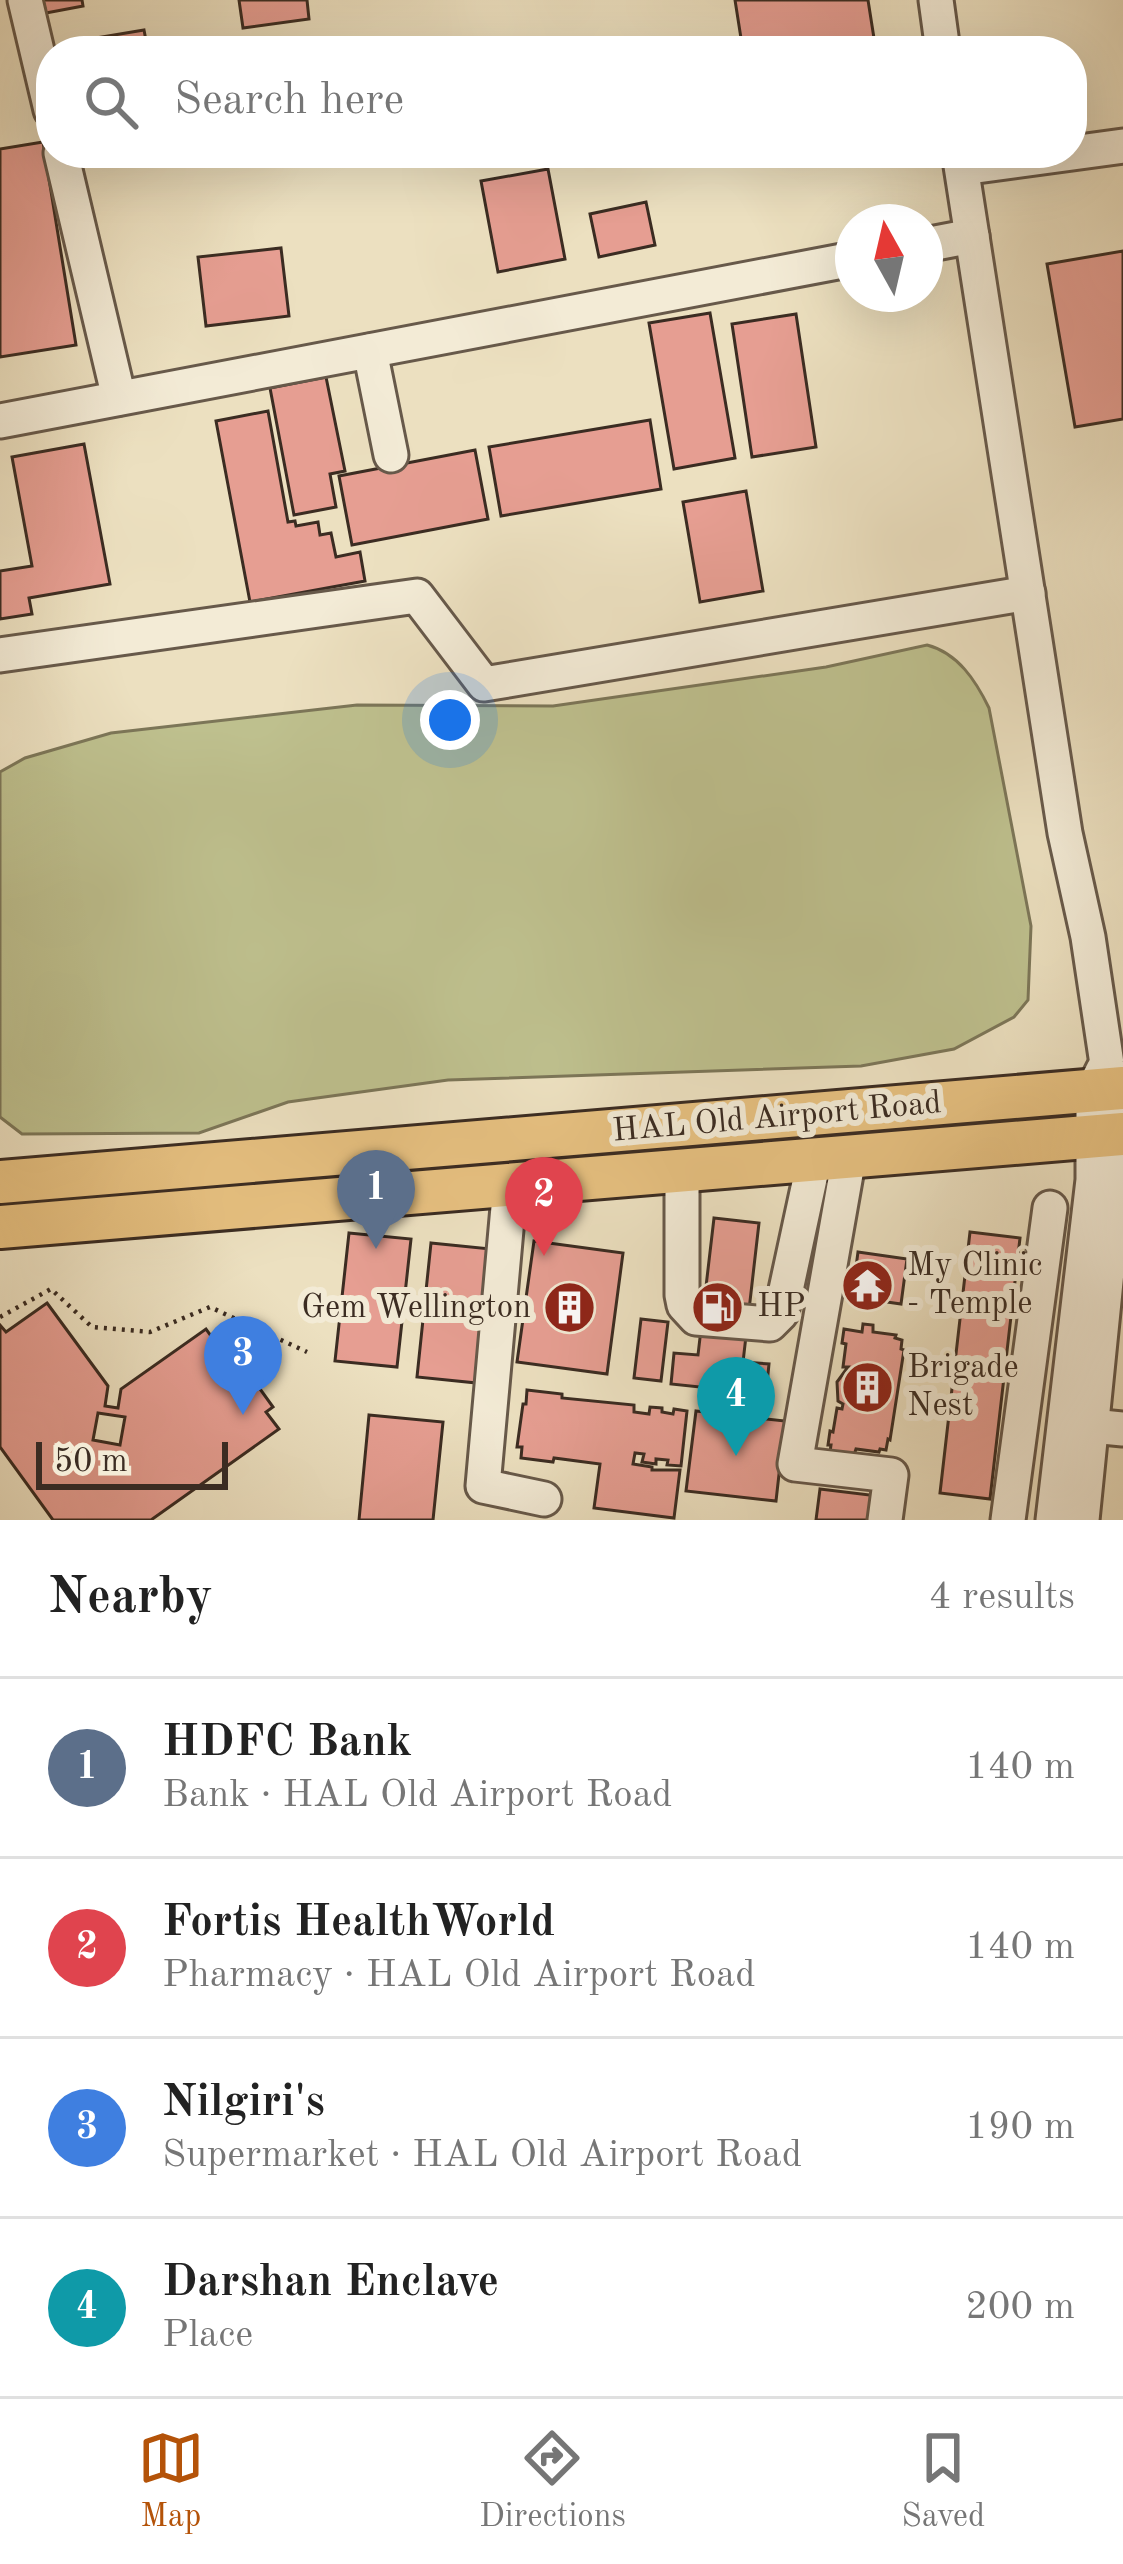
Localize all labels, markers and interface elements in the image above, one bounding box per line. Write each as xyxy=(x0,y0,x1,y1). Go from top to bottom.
search box xyxy=(36,36,1087,168)
icon: search xyxy=(78,69,144,135)
text: Search here xyxy=(174,79,404,124)
north arrow xyxy=(835,204,943,312)
your location xyxy=(420,690,480,750)
street label: HAL Old Airport Road xyxy=(611,1087,943,1149)
pin: 1 xyxy=(337,1150,415,1249)
pin: 2 xyxy=(505,1157,583,1256)
place label: My Clinic - Temple xyxy=(907,1250,1042,1321)
temple icon: My Clinic - Temple xyxy=(840,1257,896,1313)
fuel station icon: HP xyxy=(690,1279,746,1335)
building icon: Gem Wellington xyxy=(542,1280,598,1336)
place label: HP xyxy=(757,1291,805,1324)
place label: Gem Wellington xyxy=(301,1292,531,1325)
pin: 3 xyxy=(204,1316,282,1415)
place label: Brigade Nest xyxy=(907,1352,1019,1423)
pin: 4 xyxy=(697,1357,775,1456)
building icon: Brigade Nest xyxy=(840,1359,896,1415)
scale bar xyxy=(36,1436,228,1489)
text: 50 m xyxy=(54,1446,128,1479)
text: Nearby xyxy=(48,1573,213,1624)
text: 4 results xyxy=(929,1578,1075,1617)
text: HDFC Bank xyxy=(162,1721,412,1766)
text: 1 xyxy=(76,1748,98,1787)
text: 140 m xyxy=(965,1748,1075,1787)
text: Bank · HAL Old Airport Road xyxy=(162,1776,672,1815)
text: Fortis HealthWorld xyxy=(162,1901,555,1946)
text: 2 xyxy=(76,1928,98,1967)
text: 140 m xyxy=(965,1928,1075,1967)
text: Pharmacy · HAL Old Airport Road xyxy=(162,1956,756,1995)
text: Nilgiri's xyxy=(162,2081,325,2126)
text: 3 xyxy=(76,2108,98,2147)
text: 190 m xyxy=(965,2108,1075,2147)
text: Supermarket · HAL Old Airport Road xyxy=(162,2136,802,2175)
text: Darshan Enclave xyxy=(162,2261,499,2306)
text: 4 xyxy=(76,2288,98,2327)
text: 200 m xyxy=(965,2288,1075,2327)
text: Place xyxy=(162,2316,253,2355)
tab: Map xyxy=(138,2425,204,2538)
tab: Directions xyxy=(479,2425,626,2538)
tab: Saved xyxy=(901,2425,985,2538)

